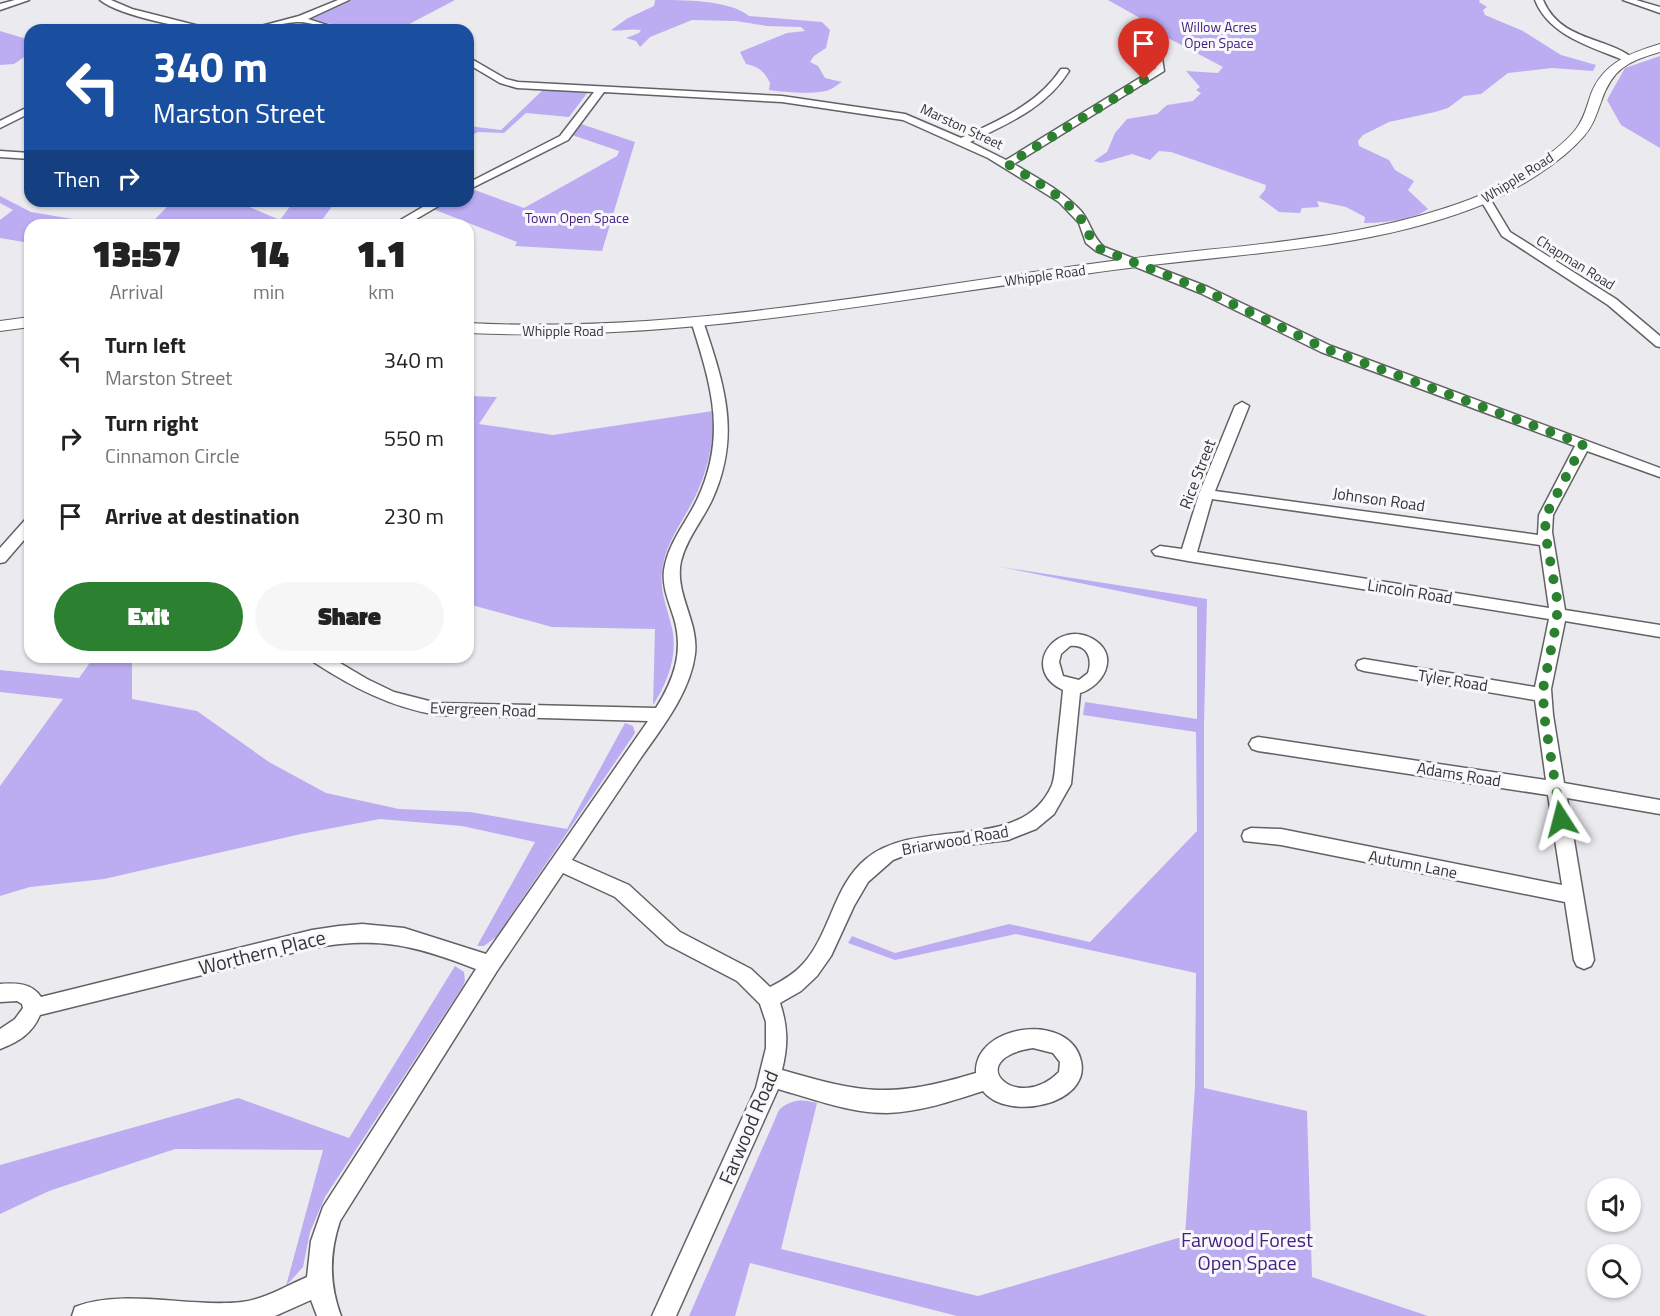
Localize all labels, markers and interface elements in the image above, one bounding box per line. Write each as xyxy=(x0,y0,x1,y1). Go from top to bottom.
park label: Willow Acres Open Space xyxy=(1181,16,1257,53)
pin xyxy=(1118,18,1169,80)
icon: arrive xyxy=(1127,27,1160,60)
text: 340 m xyxy=(153,34,268,98)
icon: left xyxy=(54,48,132,126)
text: Marston Street xyxy=(153,92,325,133)
street label: Marston Street xyxy=(917,98,1007,154)
street label: Whipple Road xyxy=(1477,147,1557,207)
text: Then xyxy=(54,162,100,196)
icon: right xyxy=(112,162,145,195)
park label: Town Open Space xyxy=(525,207,629,228)
text: 13:57 xyxy=(92,226,181,281)
text: 14 xyxy=(249,226,289,281)
text: 1.1 xyxy=(356,226,406,281)
street label: Chapman Road xyxy=(1533,229,1619,295)
street label: Whipple Road xyxy=(1003,259,1087,291)
text: Arrival xyxy=(109,276,164,307)
text: min xyxy=(253,276,285,307)
text: km xyxy=(368,276,394,307)
street label: Whipple Road xyxy=(522,320,604,341)
text: Turn left xyxy=(105,328,186,362)
text: 340 m xyxy=(384,343,444,377)
icon: left xyxy=(54,344,87,377)
text: Marston Street xyxy=(105,362,232,393)
text: Turn right xyxy=(105,406,199,440)
text: 550 m xyxy=(384,421,444,455)
icon: right xyxy=(54,422,87,455)
street label: Rice Street xyxy=(1173,435,1221,512)
text: Cinnamon Circle xyxy=(105,440,240,471)
street label: Johnson Road xyxy=(1331,481,1427,517)
text: Arrive at destination xyxy=(105,499,300,533)
text: 230 m xyxy=(384,499,444,533)
icon: arrive xyxy=(54,500,87,533)
street label: Lincoln Road xyxy=(1366,572,1454,610)
button: Exit xyxy=(54,582,243,651)
button: Share xyxy=(255,582,444,651)
street label: Tyler Road xyxy=(1416,663,1490,697)
street label: Evergreen Road xyxy=(429,695,537,723)
street label: Adams Road xyxy=(1415,756,1503,792)
position arrow xyxy=(1529,787,1593,851)
street label: Briarwood Road xyxy=(900,819,1010,861)
street label: Autumn Lane xyxy=(1367,844,1459,884)
street label: Worthern Place xyxy=(195,921,329,983)
street label: Farwood Road xyxy=(710,1065,786,1189)
map controls xyxy=(1587,1178,1641,1298)
button: sound xyxy=(1587,1178,1641,1232)
park label: Farwood Forest Open Space xyxy=(1181,1224,1313,1278)
button: search xyxy=(1587,1244,1641,1298)

